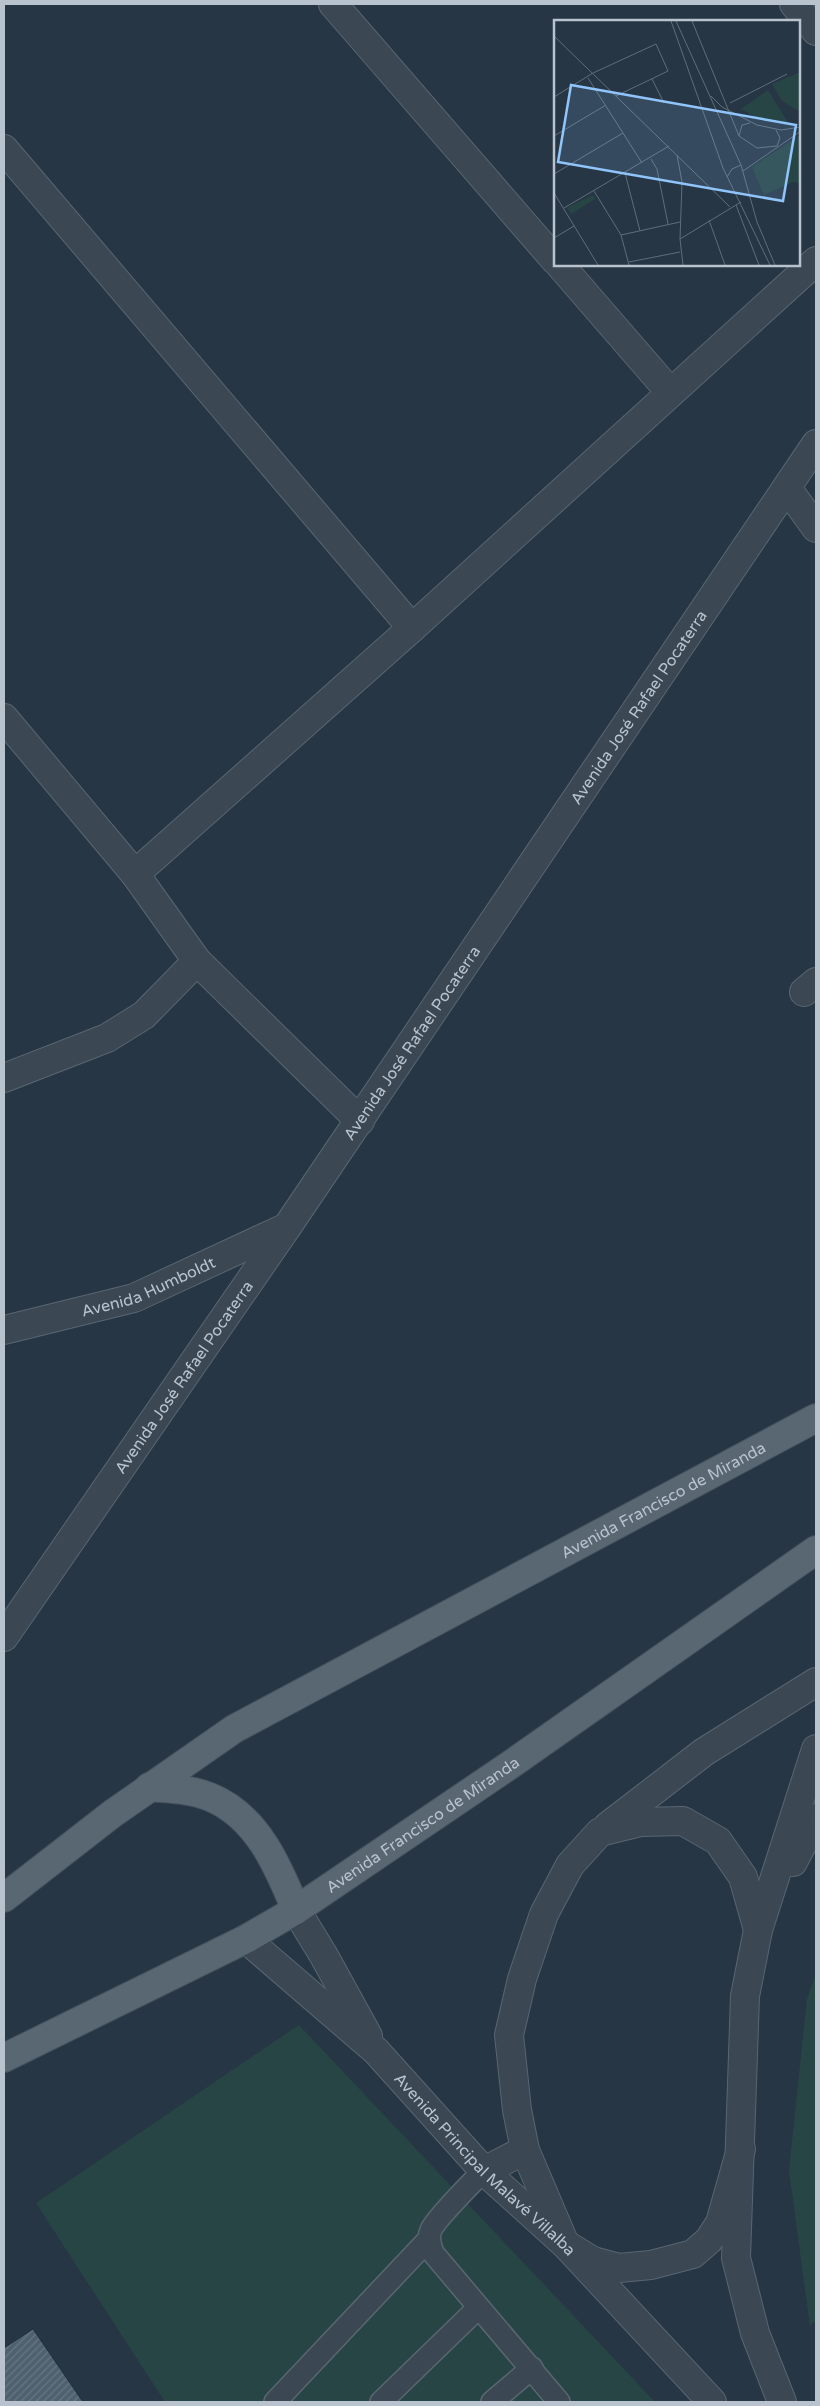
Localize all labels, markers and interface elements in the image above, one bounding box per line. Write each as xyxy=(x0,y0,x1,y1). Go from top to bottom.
inset map xyxy=(554,20,800,266)
street label: Avenida José Rafael Pocaterra xyxy=(566,607,712,809)
street label: Avenida José Rafael Pocaterra xyxy=(340,942,485,1144)
street label: Avenida Humboldt xyxy=(79,1253,219,1322)
street label: Avenida José Rafael Pocaterra xyxy=(111,1277,258,1478)
street label: Avenida Francisco de Miranda xyxy=(558,1438,769,1563)
street label: Avenida Francisco de Miranda xyxy=(322,1753,523,1898)
street label: Avenida Principal Malavé Villalba xyxy=(389,2069,580,2260)

